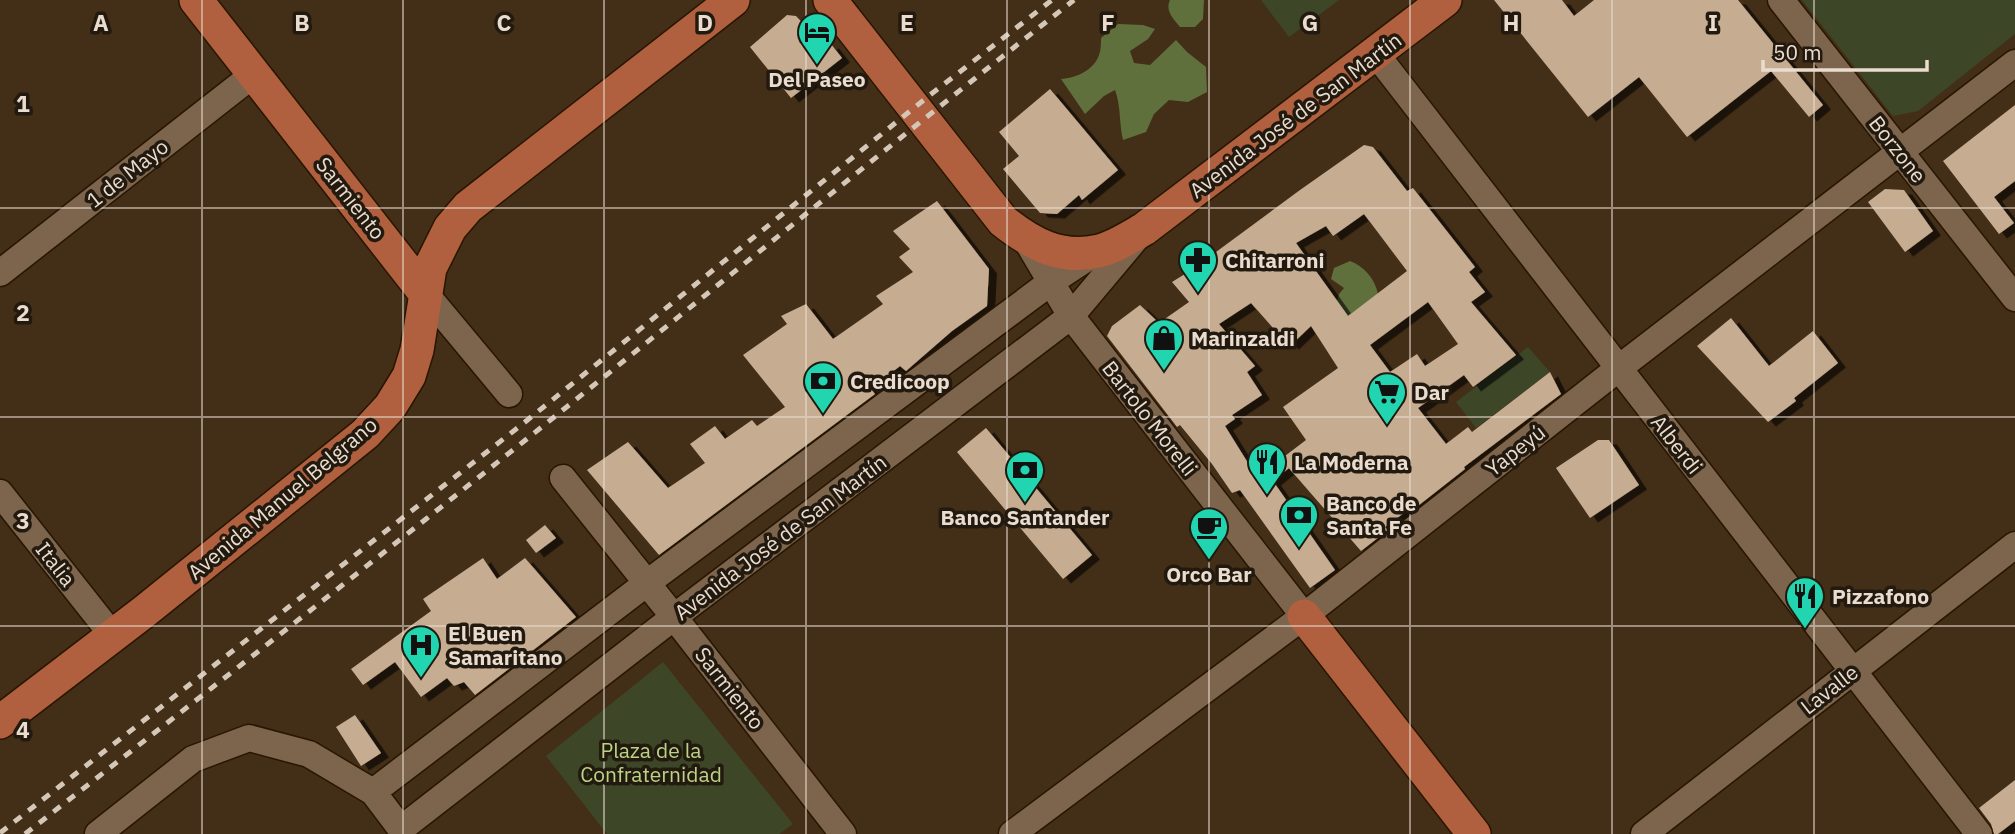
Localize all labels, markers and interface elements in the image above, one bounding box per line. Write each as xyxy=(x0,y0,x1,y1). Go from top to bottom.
text: A xyxy=(93,7,109,37)
text: B xyxy=(294,7,310,37)
text: C xyxy=(497,7,512,37)
text: D xyxy=(697,7,713,37)
text: E xyxy=(900,7,914,37)
text: F xyxy=(1101,7,1115,37)
text: G xyxy=(1302,7,1318,37)
text: H xyxy=(1503,7,1519,37)
text: I xyxy=(1708,7,1718,37)
hotel icon: Del Paseo xyxy=(796,11,838,66)
street label: Avenida José de San Martín xyxy=(1183,26,1407,204)
scale bar xyxy=(1763,28,1927,72)
text: 50 m xyxy=(1773,38,1822,66)
place label: Del Paseo xyxy=(768,65,866,93)
text: 1 xyxy=(16,88,30,118)
street label: Borzone xyxy=(1863,110,1933,188)
street label: 1 de Mayo xyxy=(80,132,174,214)
street label: Sarmiento xyxy=(310,151,392,245)
pharmacy icon: Chitarroni xyxy=(1177,239,1219,294)
place label: Chitarroni xyxy=(1225,246,1324,274)
text: 2 xyxy=(16,297,30,327)
shop icon: Marinzaldi xyxy=(1143,317,1185,372)
place label: Marinzaldi xyxy=(1191,324,1295,352)
street label: Bartolo Morelli xyxy=(1096,355,1204,481)
bank icon: Credicoop xyxy=(802,360,844,415)
place label: Credicoop xyxy=(850,367,950,395)
supermarket icon: Dar xyxy=(1366,371,1408,426)
place label: Dar xyxy=(1414,378,1450,406)
street label: Alberdi xyxy=(1645,409,1709,479)
street label: Avenida Manuel Belgrano xyxy=(181,410,383,586)
street label: Yapeyú xyxy=(1479,418,1551,482)
restaurant icon: La Moderna xyxy=(1246,441,1288,496)
street label: Avenida José de San Martín xyxy=(668,448,892,626)
place label: La Moderna xyxy=(1294,448,1409,476)
bank icon: Banco Santander xyxy=(1004,449,1046,504)
place label: Banco de Santa Fe xyxy=(1326,489,1417,541)
bank icon: Banco de Santa Fe xyxy=(1278,494,1320,549)
place label: Banco Santander xyxy=(940,503,1110,531)
text: 3 xyxy=(16,505,30,535)
cafe icon: Orco Bar xyxy=(1188,506,1230,561)
street label: Italia xyxy=(30,536,82,592)
place label: Orco Bar xyxy=(1166,560,1252,588)
restaurant icon: Pizzafono xyxy=(1784,575,1826,630)
place label: Pizzafono xyxy=(1832,582,1929,610)
place label: El Buen Samaritano xyxy=(448,619,563,671)
hospital icon: El Buen Samaritano xyxy=(400,624,442,679)
street label: Sarmiento xyxy=(689,641,771,735)
street label: Lavalle xyxy=(1794,658,1864,720)
text: 4 xyxy=(16,714,30,744)
park label: Plaza de la Confraternidad xyxy=(580,736,722,788)

